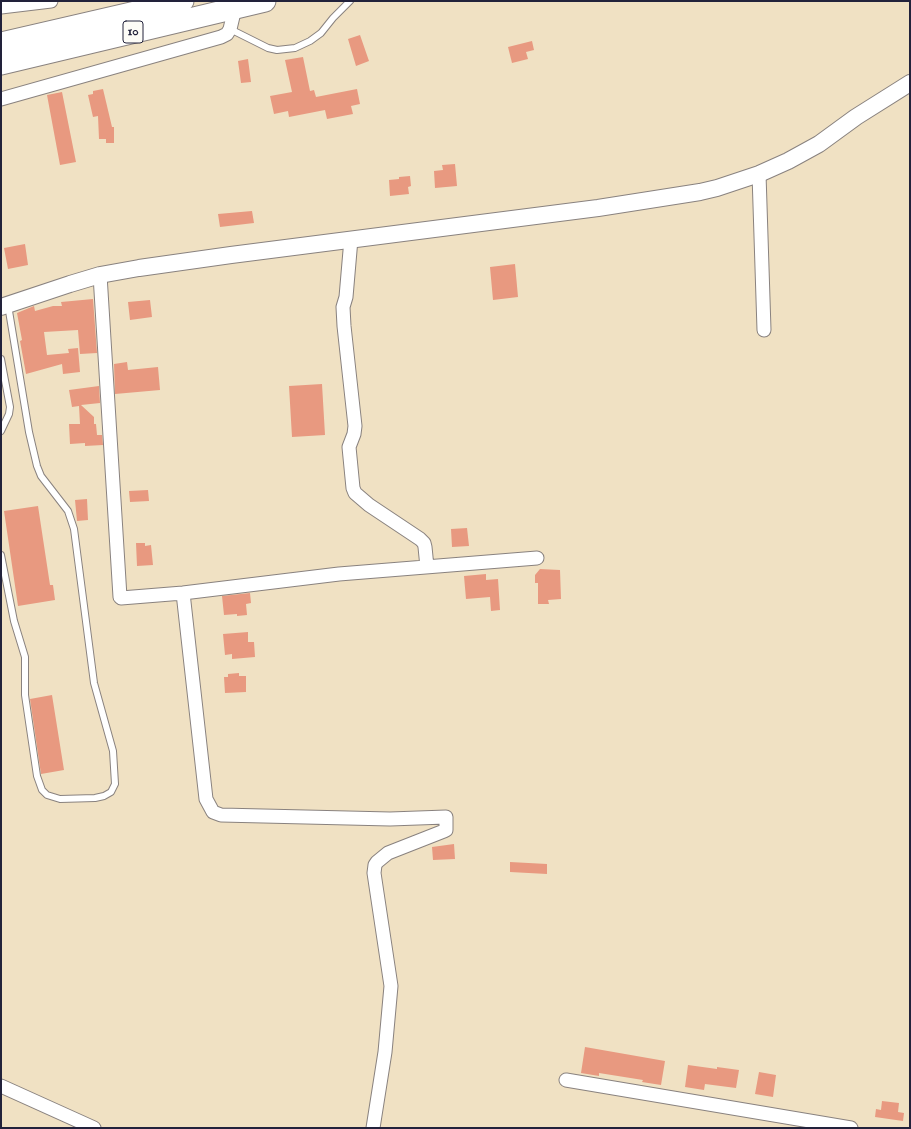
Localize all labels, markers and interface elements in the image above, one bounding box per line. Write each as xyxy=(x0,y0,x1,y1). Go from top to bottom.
road number: 10 xyxy=(123,21,143,43)

